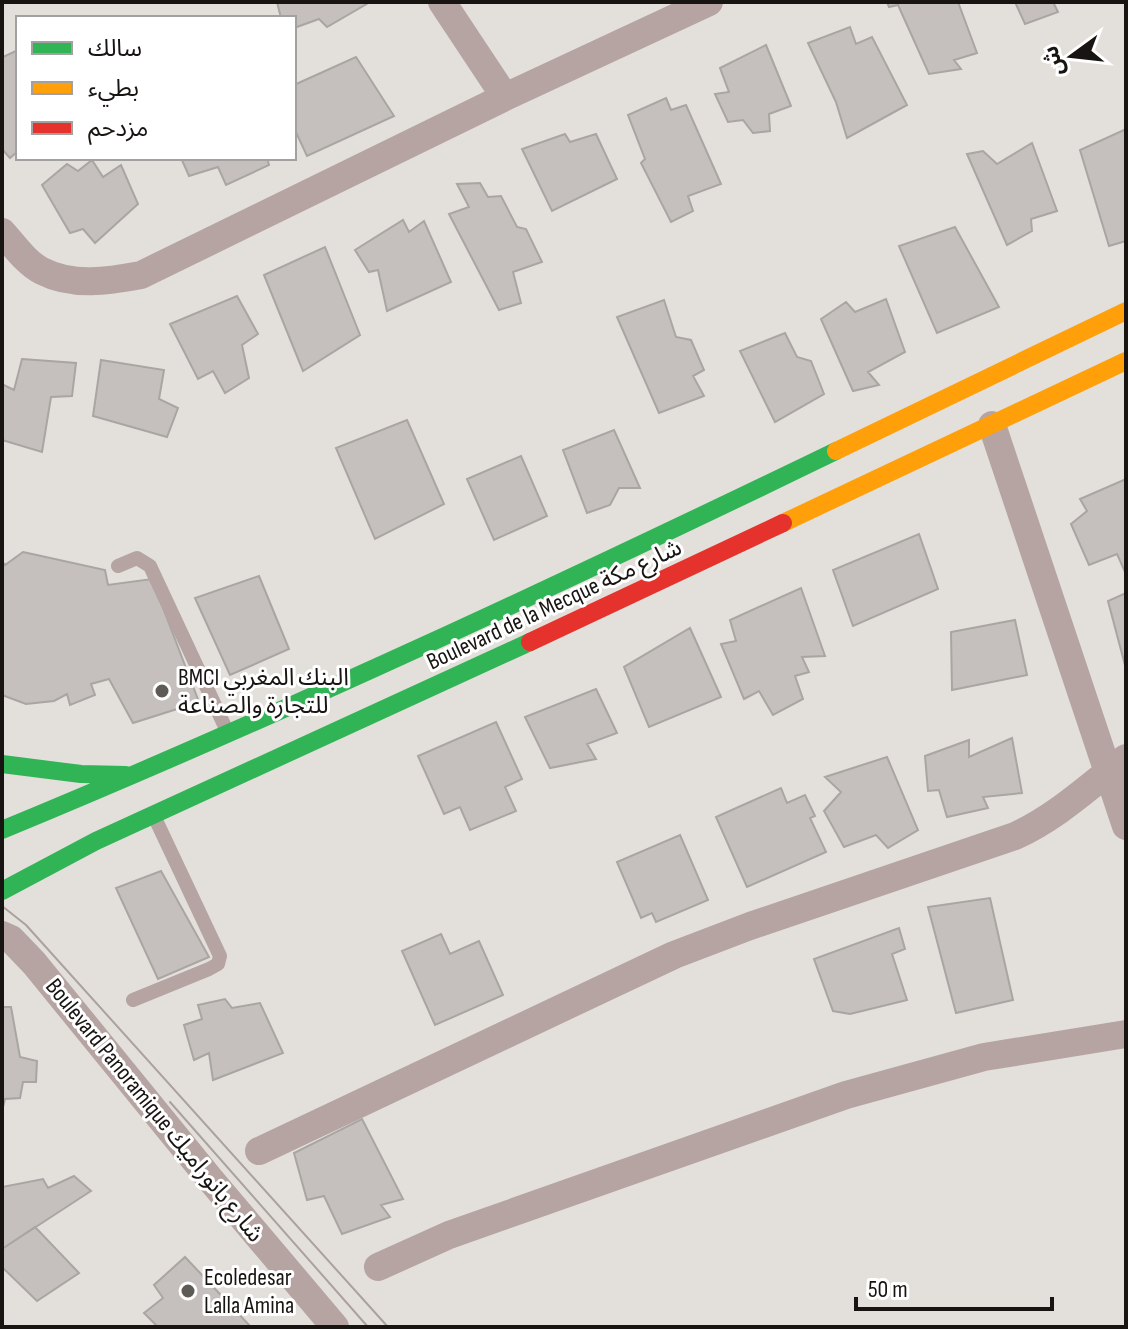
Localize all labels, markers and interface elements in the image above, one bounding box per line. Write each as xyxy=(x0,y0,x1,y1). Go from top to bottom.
legend xyxy=(16,16,296,160)
north arrow xyxy=(1032,16,1112,96)
text: سالك xyxy=(88,34,142,63)
text: ش xyxy=(1037,43,1071,79)
text: بطيء xyxy=(88,74,139,107)
text: مزدحم xyxy=(88,114,148,145)
street label: Boulevard de la Mecque شارع مكة xyxy=(422,533,687,678)
place label: BMCI البنك المغربي للتجارة والصناعة xyxy=(178,663,349,720)
marker: BMCI البنك المغربي للتجارة والصناعة xyxy=(153,682,171,700)
street label: Boulevard Panoramique شارع بانوراميك xyxy=(38,973,270,1249)
scale bar xyxy=(856,1261,1052,1311)
place label: Ecoledesar Lalla Amina xyxy=(204,1263,294,1320)
text: 50 m xyxy=(868,1275,908,1304)
marker: Ecoledesar Lalla Amina xyxy=(179,1282,197,1300)

